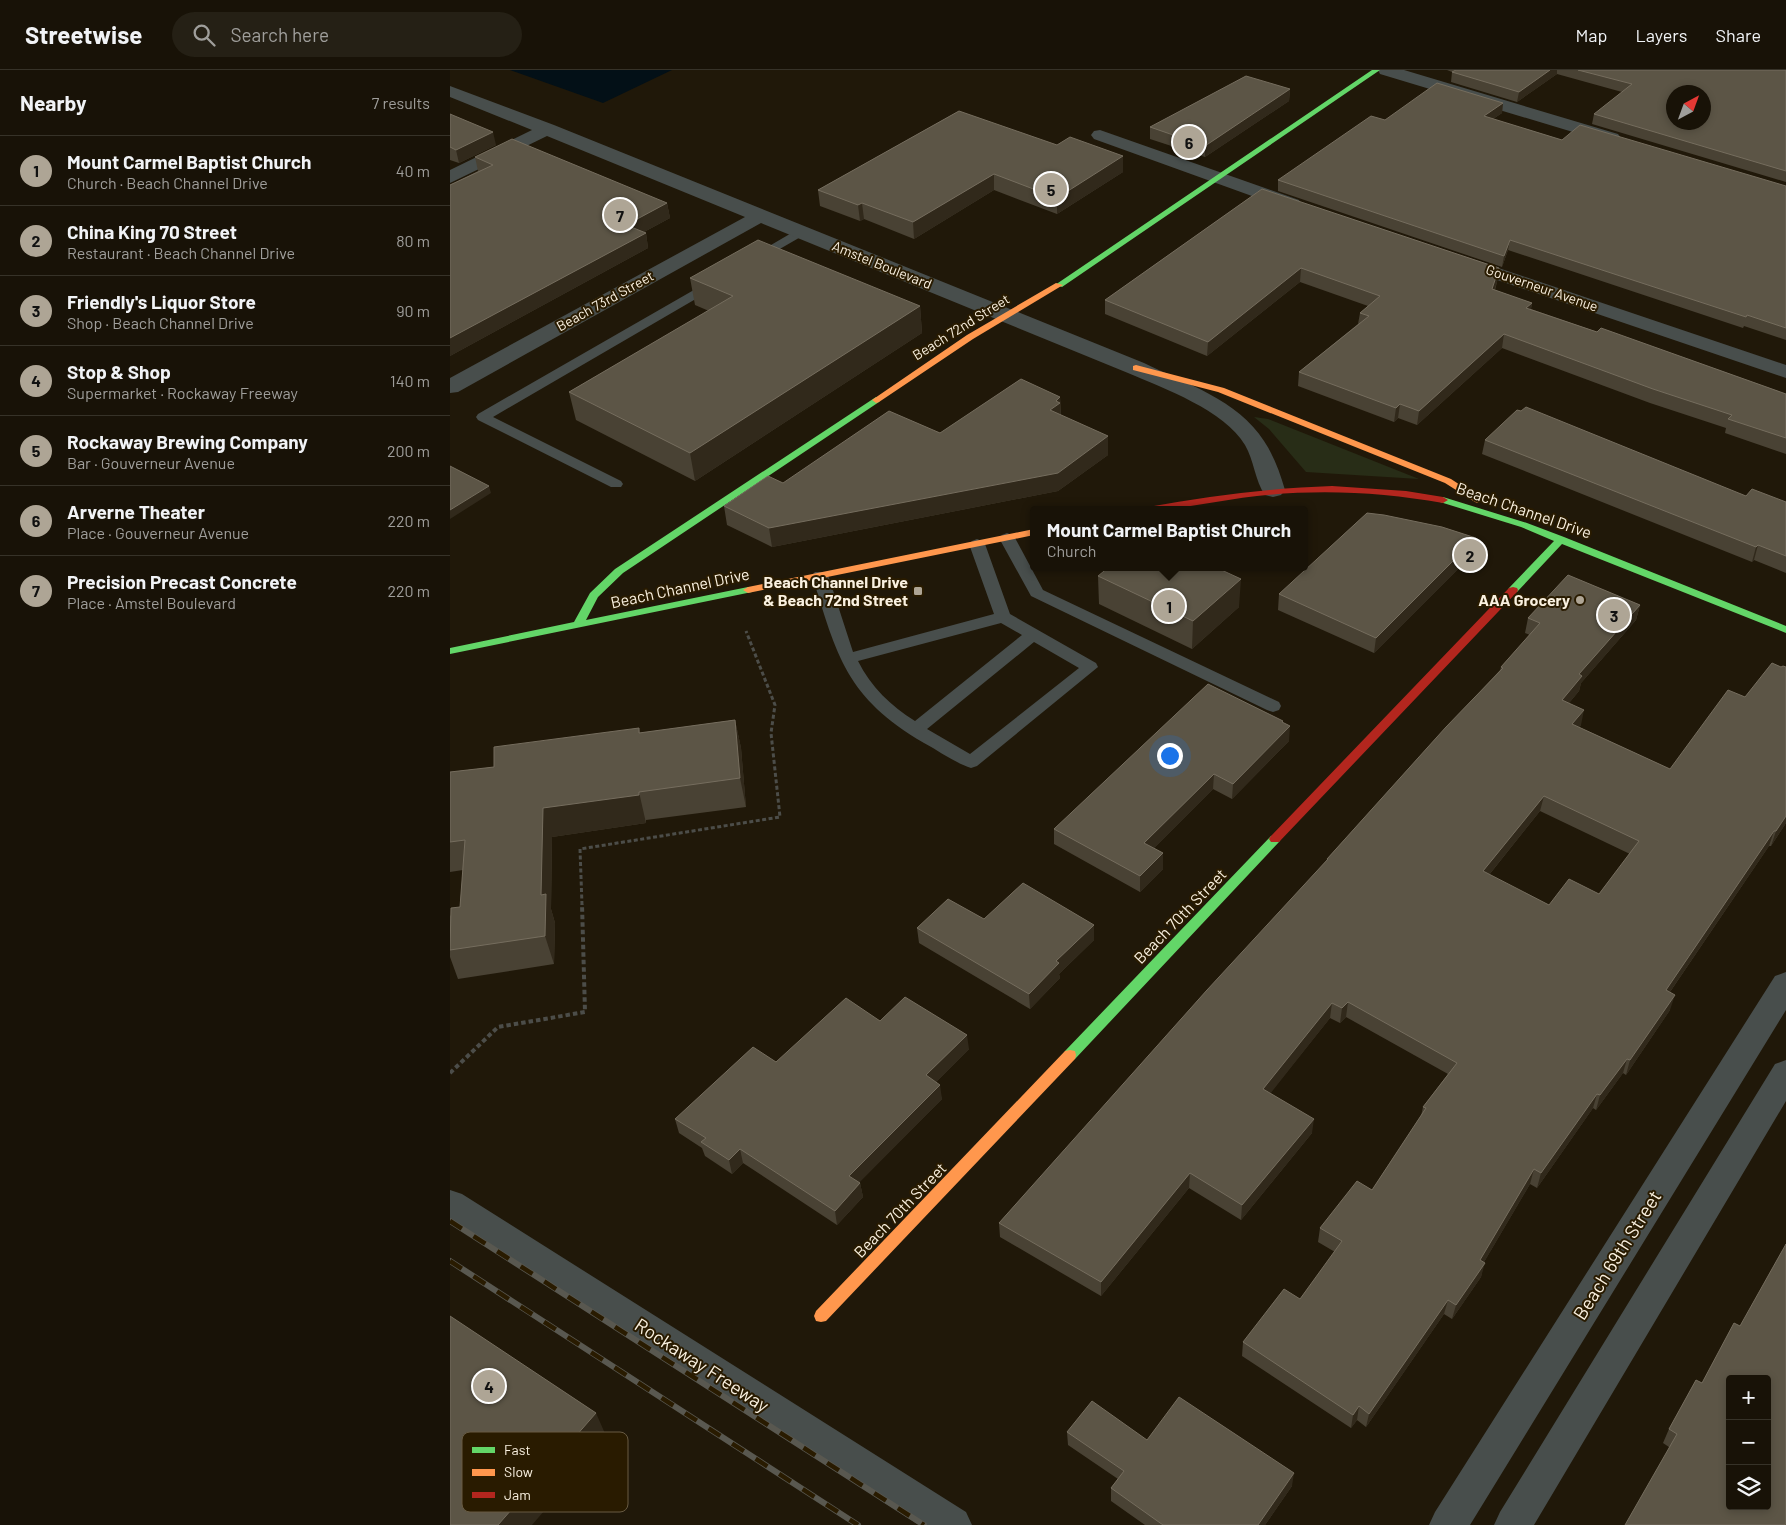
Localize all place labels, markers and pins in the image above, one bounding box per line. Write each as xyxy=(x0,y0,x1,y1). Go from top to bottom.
pin: 6 xyxy=(1173,123,1205,161)
pin: 5 xyxy=(1035,170,1067,208)
pin: 7 xyxy=(604,196,636,234)
pin: 2 xyxy=(1454,536,1486,574)
place label: Beach Channel Drive & Beach 72nd Street xyxy=(763,572,908,609)
marker: Beach Channel Drive & Beach 72nd Street xyxy=(912,585,924,597)
pin: 1 xyxy=(1153,587,1185,625)
place label: AAA Grocery xyxy=(1478,590,1570,609)
marker: AAA Grocery xyxy=(1574,594,1586,606)
pin: 3 xyxy=(1598,596,1630,634)
pin: 4 xyxy=(473,1367,505,1405)

